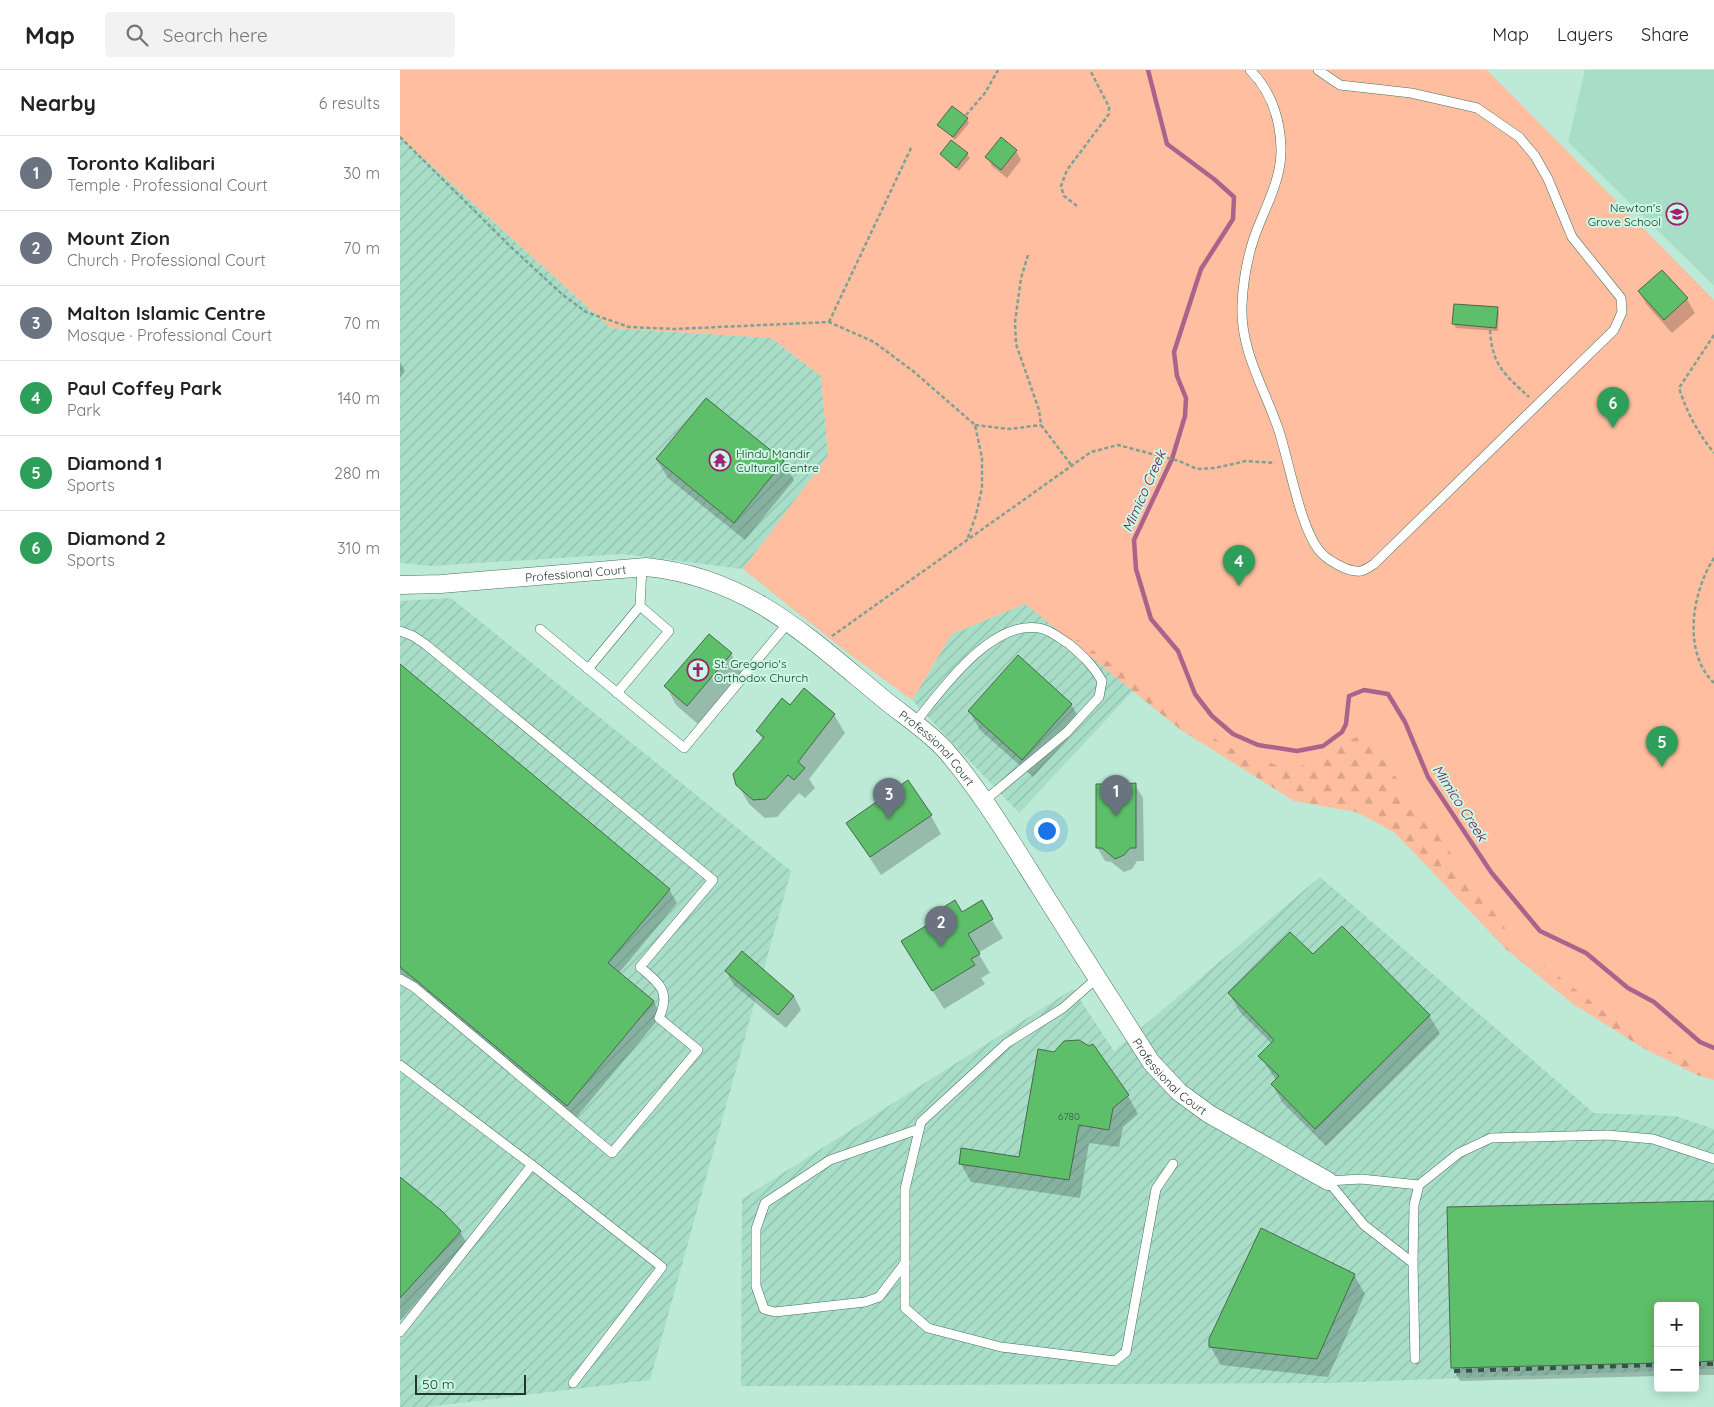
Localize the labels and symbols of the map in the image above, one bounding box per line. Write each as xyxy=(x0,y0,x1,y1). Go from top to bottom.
place label: Newton's Grove School xyxy=(1588,200,1661,229)
school or university icon: Newton's Grove School xyxy=(1665,202,1689,226)
pin: 6 xyxy=(1597,387,1629,428)
place label: Hindu Mandir Cultural Centre xyxy=(736,446,819,475)
water label: Mimico Creek xyxy=(1118,446,1171,535)
temple icon: Hindu Mandir Cultural Centre xyxy=(708,448,732,472)
pin: 4 xyxy=(1223,545,1255,586)
street label: Professional Court xyxy=(524,561,627,585)
place label: St. Gregorio's Orthodox Church xyxy=(714,656,808,685)
church icon: St. Gregorio's Orthodox Church xyxy=(686,658,710,682)
street label: Professional Court xyxy=(896,706,978,788)
pin: 5 xyxy=(1646,726,1678,767)
water label: Mimico Creek xyxy=(1429,761,1492,846)
pin: 1 xyxy=(1100,775,1132,816)
pin: 3 xyxy=(873,778,905,819)
your location xyxy=(1034,818,1060,844)
pin: 2 xyxy=(925,906,957,947)
street label: Professional Court xyxy=(1130,1035,1210,1118)
house number: 6780 xyxy=(1058,1110,1080,1123)
scale bar xyxy=(415,1372,526,1395)

